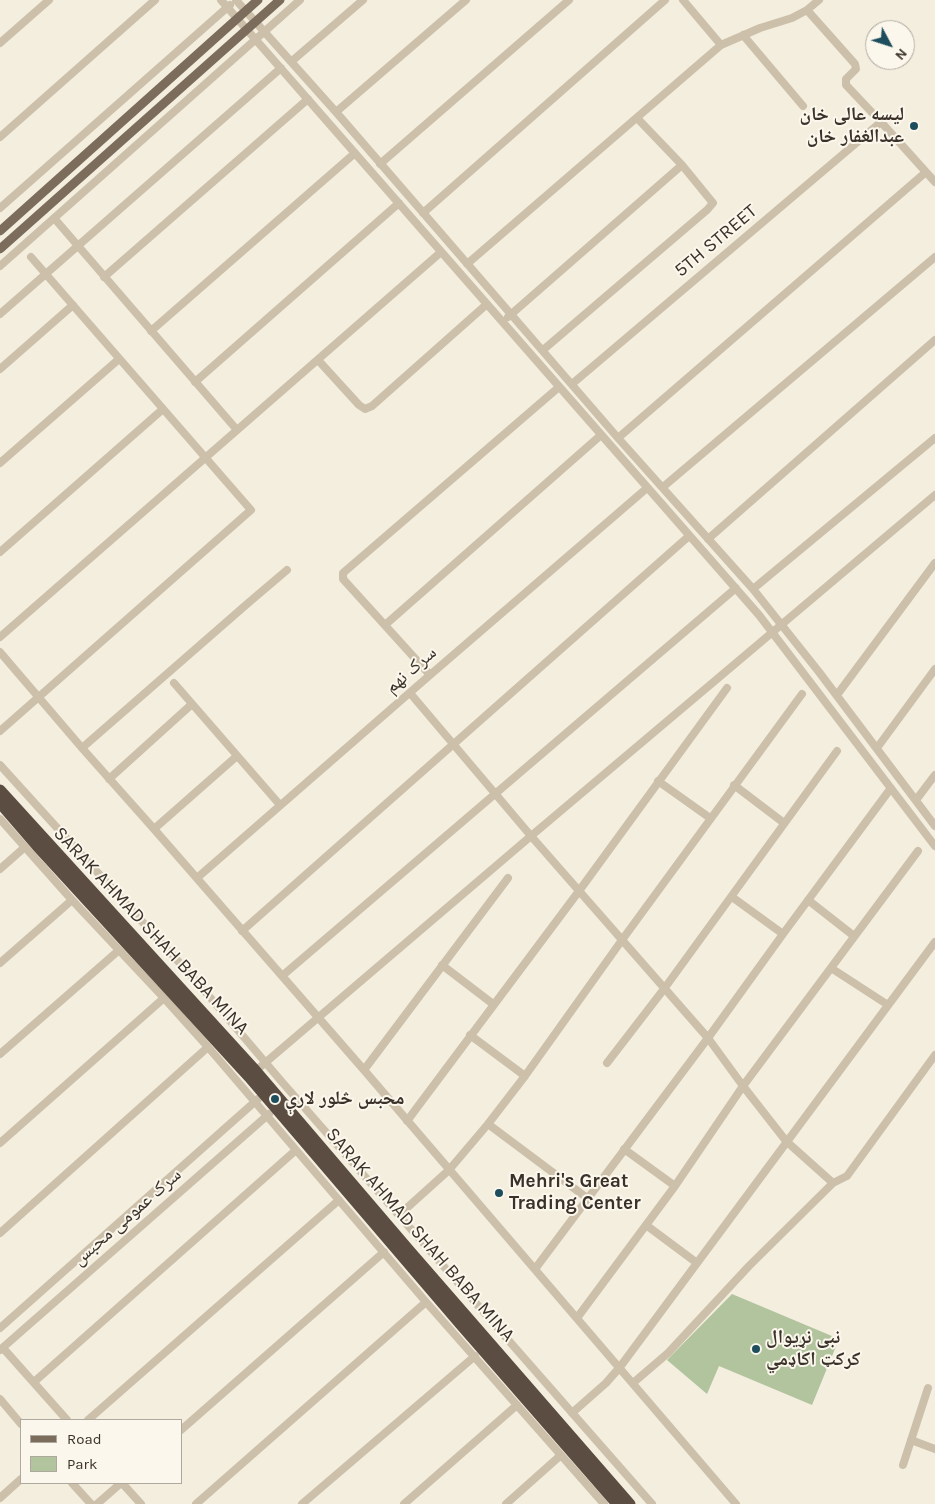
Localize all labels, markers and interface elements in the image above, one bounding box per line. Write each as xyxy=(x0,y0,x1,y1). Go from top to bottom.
north arrow xyxy=(865,20,915,70)
text: N xyxy=(891,45,911,64)
place label: لیسه عالی خان عبدالغفار خان xyxy=(800,104,904,148)
marker: لیسه عالی خان عبدالغفار خان xyxy=(908,120,920,132)
street label: 5TH STREET xyxy=(670,200,762,282)
street label: سرک نهم xyxy=(381,641,441,699)
street label: SARAK AHMAD SHAH BABA MINA xyxy=(48,822,254,1040)
place label: محبس څلور لارې xyxy=(285,1088,404,1110)
marker: محبس څلور لارې xyxy=(269,1093,281,1105)
street label: SARAK AHMAD SHAH BABA MINA xyxy=(321,1123,519,1347)
street label: سرک عمومی محبس xyxy=(68,1163,186,1271)
place label: Mehri's Great Trading Center xyxy=(509,1171,641,1215)
marker: Mehri's Great Trading Center xyxy=(493,1187,505,1199)
place label: نبی نړیوال کرکټ اکاډمي xyxy=(766,1327,860,1371)
marker: نبی نړیوال کرکټ اکاډمي xyxy=(750,1343,762,1355)
legend xyxy=(20,1419,182,1484)
text: Road xyxy=(67,1430,102,1448)
text: Park xyxy=(67,1455,97,1473)

